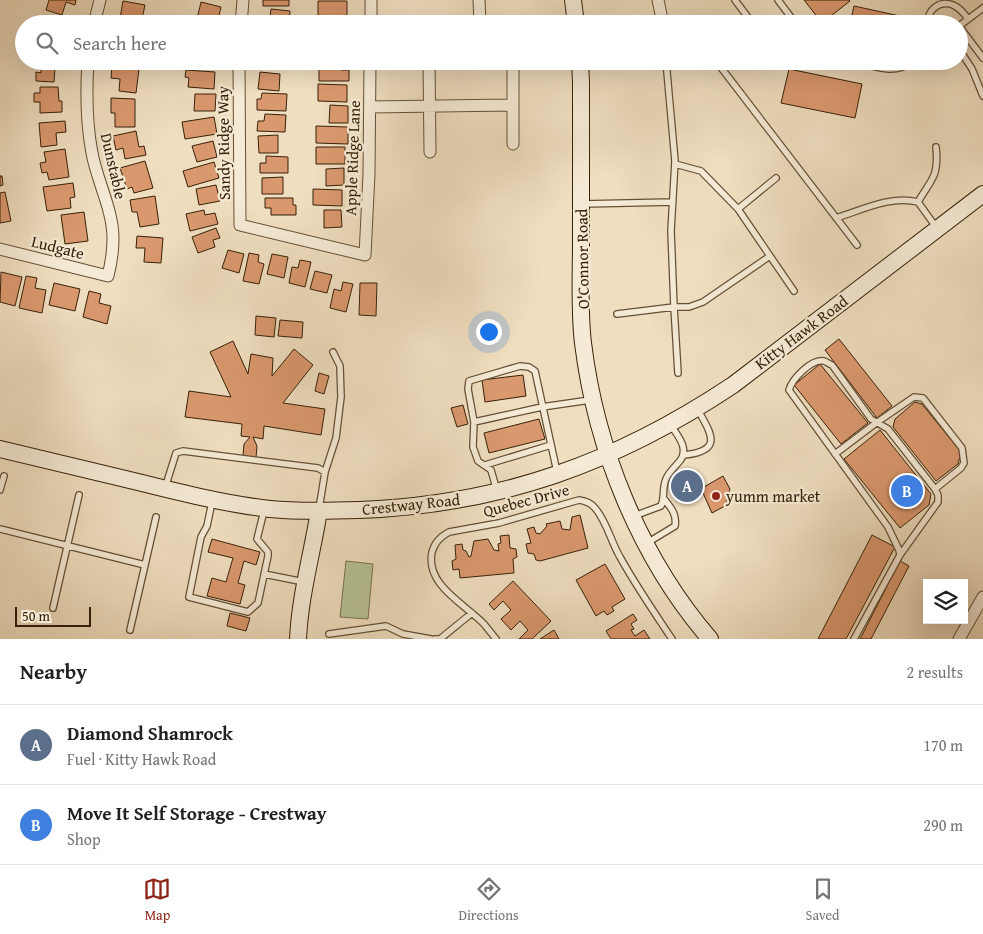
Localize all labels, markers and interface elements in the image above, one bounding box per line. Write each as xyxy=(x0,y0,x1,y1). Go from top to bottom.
search box xyxy=(15,15,968,70)
icon: search xyxy=(33,29,61,57)
text: Search here xyxy=(73,29,167,57)
street label: Sandy Ridge Way xyxy=(210,86,236,200)
street label: Apple Ridge Lane xyxy=(338,100,366,216)
street label: Dunstable xyxy=(95,131,133,201)
street label: O'Connor Road xyxy=(569,208,595,309)
street label: Ludgate xyxy=(29,229,87,265)
street label: Kitty Hawk Road xyxy=(749,289,853,375)
your location xyxy=(476,319,502,345)
pin: A xyxy=(671,467,703,505)
pin: B xyxy=(891,472,923,510)
street label: Quebec Drive xyxy=(480,477,572,523)
place label: yumm market xyxy=(725,484,821,508)
street label: Crestway Road xyxy=(361,487,462,521)
marker: yumm market xyxy=(710,490,722,502)
map controls xyxy=(923,579,968,624)
button: layers xyxy=(923,579,968,624)
scale bar xyxy=(15,604,91,627)
text: 50 m xyxy=(22,606,50,626)
text: Nearby xyxy=(20,656,87,687)
text: 2 results xyxy=(906,660,963,684)
text: Diamond Shamrock xyxy=(67,719,233,747)
text: A xyxy=(31,733,41,757)
text: 170 m xyxy=(923,733,963,757)
text: Fuel · Kitty Hawk Road xyxy=(67,747,216,771)
text: Move It Self Storage - Crestway xyxy=(67,799,327,827)
text: B xyxy=(31,813,41,837)
text: 290 m xyxy=(923,813,963,837)
text: Shop xyxy=(67,827,101,851)
tab: Map xyxy=(143,875,171,925)
tab: Directions xyxy=(458,875,519,925)
tab: Saved xyxy=(806,875,840,925)

